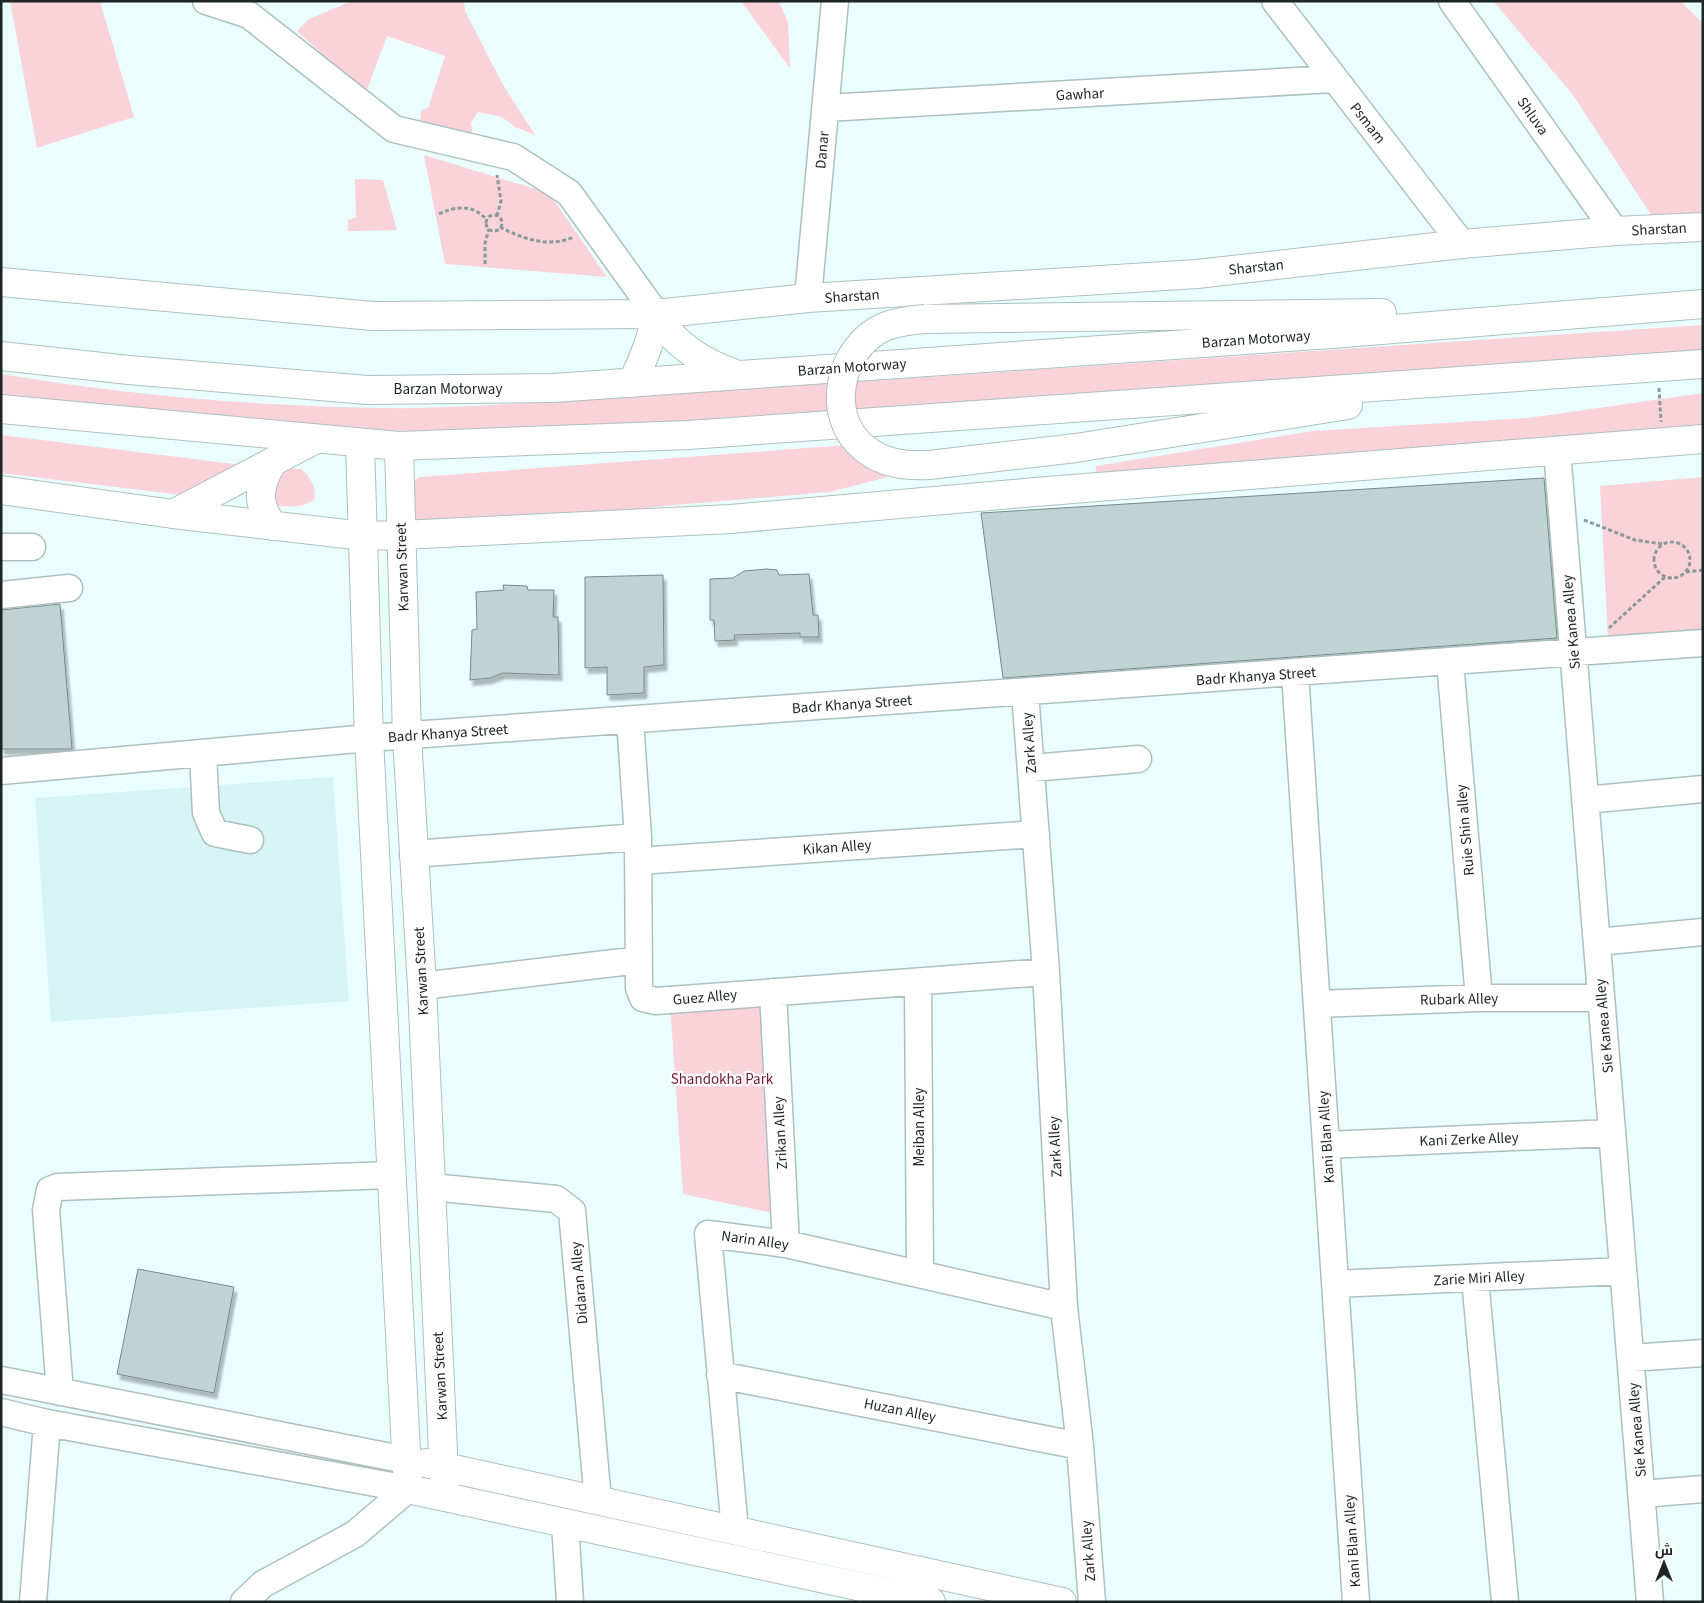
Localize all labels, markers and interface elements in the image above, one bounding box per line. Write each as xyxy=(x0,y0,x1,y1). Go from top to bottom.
street label: Gawhar xyxy=(1055,83,1106,106)
street label: Shluva xyxy=(1512,93,1553,140)
street label: Psmam xyxy=(1345,98,1390,148)
street label: Danar xyxy=(810,130,835,170)
street label: Sharstan xyxy=(1631,218,1687,241)
street label: Sharstan xyxy=(1227,254,1285,281)
street label: Sharstan xyxy=(824,284,880,309)
street label: Barzan Motorway xyxy=(1201,325,1311,354)
street label: Barzan Motorway xyxy=(797,353,907,382)
street label: Barzan Motorway xyxy=(394,379,502,400)
street label: Karwan Street xyxy=(390,522,415,612)
street label: Sie Kanea Alley xyxy=(1557,574,1586,670)
street label: Badr Khanya Street xyxy=(1195,662,1317,691)
street label: Badr Khanya Street xyxy=(791,690,913,719)
street label: Zark Alley xyxy=(1017,712,1042,774)
street label: Badr Khanya Street xyxy=(387,719,509,748)
street label: Ruie Shin alley xyxy=(1451,783,1480,877)
street label: Kikan Alley xyxy=(802,835,872,860)
street label: Karwan Street xyxy=(409,926,434,1016)
street label: Sie Kanea Alley xyxy=(1590,978,1619,1074)
street label: Guez Alley xyxy=(672,984,738,1011)
street label: Rubark Alley xyxy=(1420,988,1498,1011)
park label: Shandokha Park xyxy=(671,1069,774,1090)
street label: Meiban Alley xyxy=(909,1087,930,1167)
street label: Kani Blan Alley xyxy=(1313,1090,1340,1184)
street label: Zrikan Alley xyxy=(768,1096,793,1170)
street label: Zark Alley xyxy=(1043,1116,1068,1178)
street label: Kani Zerke Alley xyxy=(1419,1127,1519,1152)
street label: Narin Alley xyxy=(720,1225,790,1256)
street label: Didaran Alley xyxy=(565,1241,594,1325)
street label: Zarie Miri Alley xyxy=(1433,1266,1525,1291)
street label: Karwan Street xyxy=(428,1331,453,1421)
street label: Sie Kanea Alley xyxy=(1623,1382,1652,1478)
street label: Huzan Alley xyxy=(862,1393,938,1428)
street label: Kani Blan Alley xyxy=(1339,1494,1366,1588)
street label: Zark Alley xyxy=(1076,1520,1101,1582)
north arrow xyxy=(1639,1538,1689,1588)
text: ش xyxy=(1655,1541,1673,1561)

